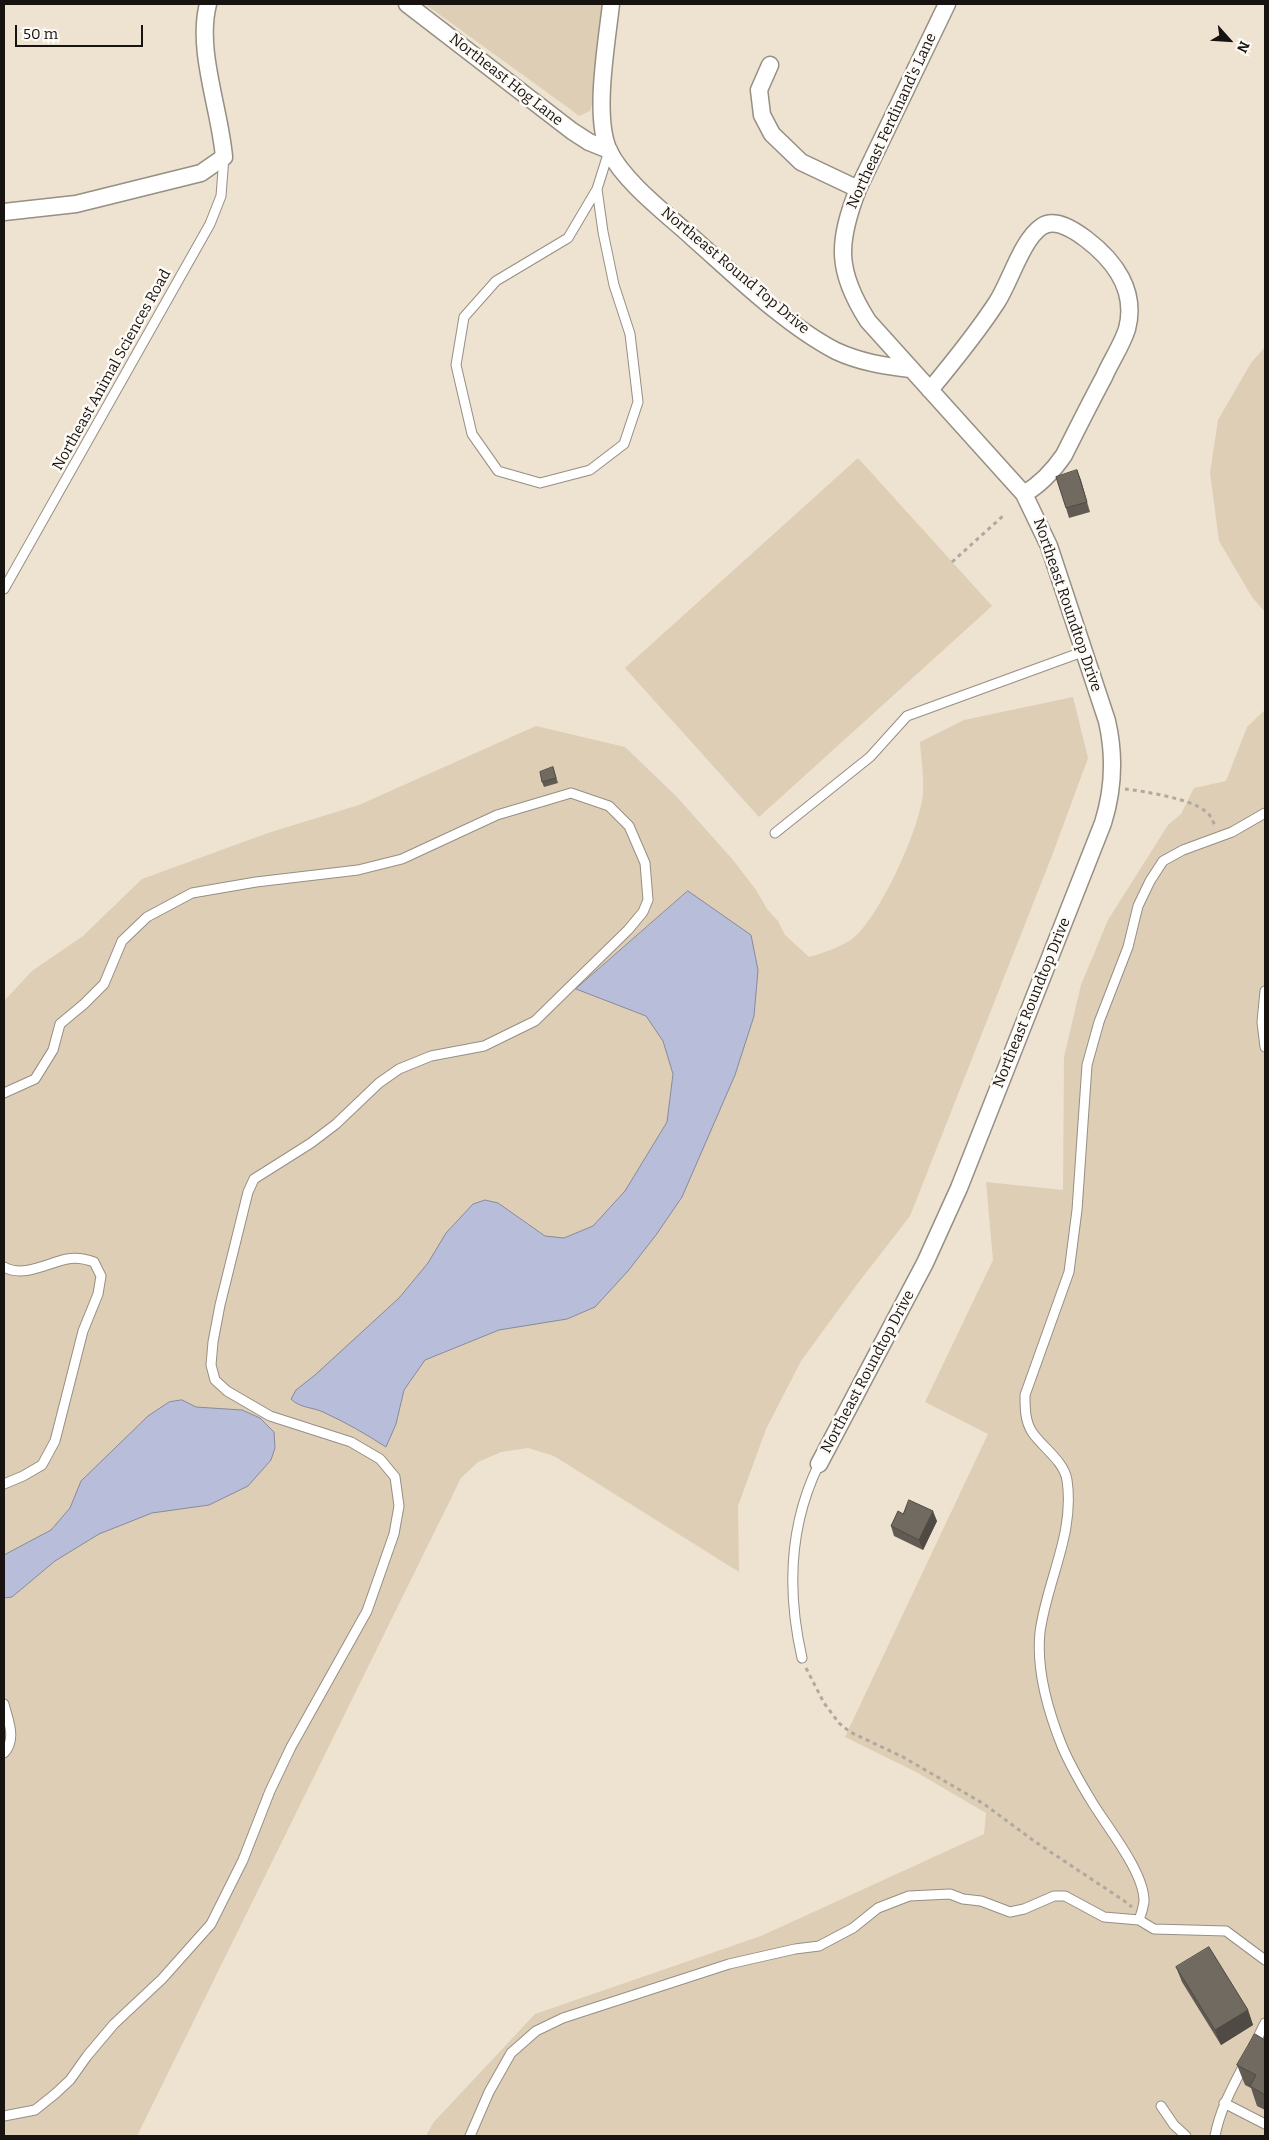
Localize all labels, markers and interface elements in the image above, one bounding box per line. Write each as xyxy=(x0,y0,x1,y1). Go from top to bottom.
scale bar xyxy=(18,15,145,47)
north arrow xyxy=(1204,15,1254,65)
text: 50 m xyxy=(23,25,58,43)
street label: Northeast Hog Lane xyxy=(446,30,566,130)
street label: Northeast Ferdinand's Lane xyxy=(843,30,941,212)
text: N xyxy=(1233,38,1253,55)
street label: Northeast Round Top Drive xyxy=(657,204,813,338)
street label: Northeast Animal Sciences Road xyxy=(49,266,175,474)
street label: Northeast Roundtop Drive xyxy=(1029,516,1105,694)
street label: Northeast Roundtop Drive xyxy=(990,915,1074,1091)
street label: Northeast Roundtop Drive xyxy=(817,1287,919,1457)

